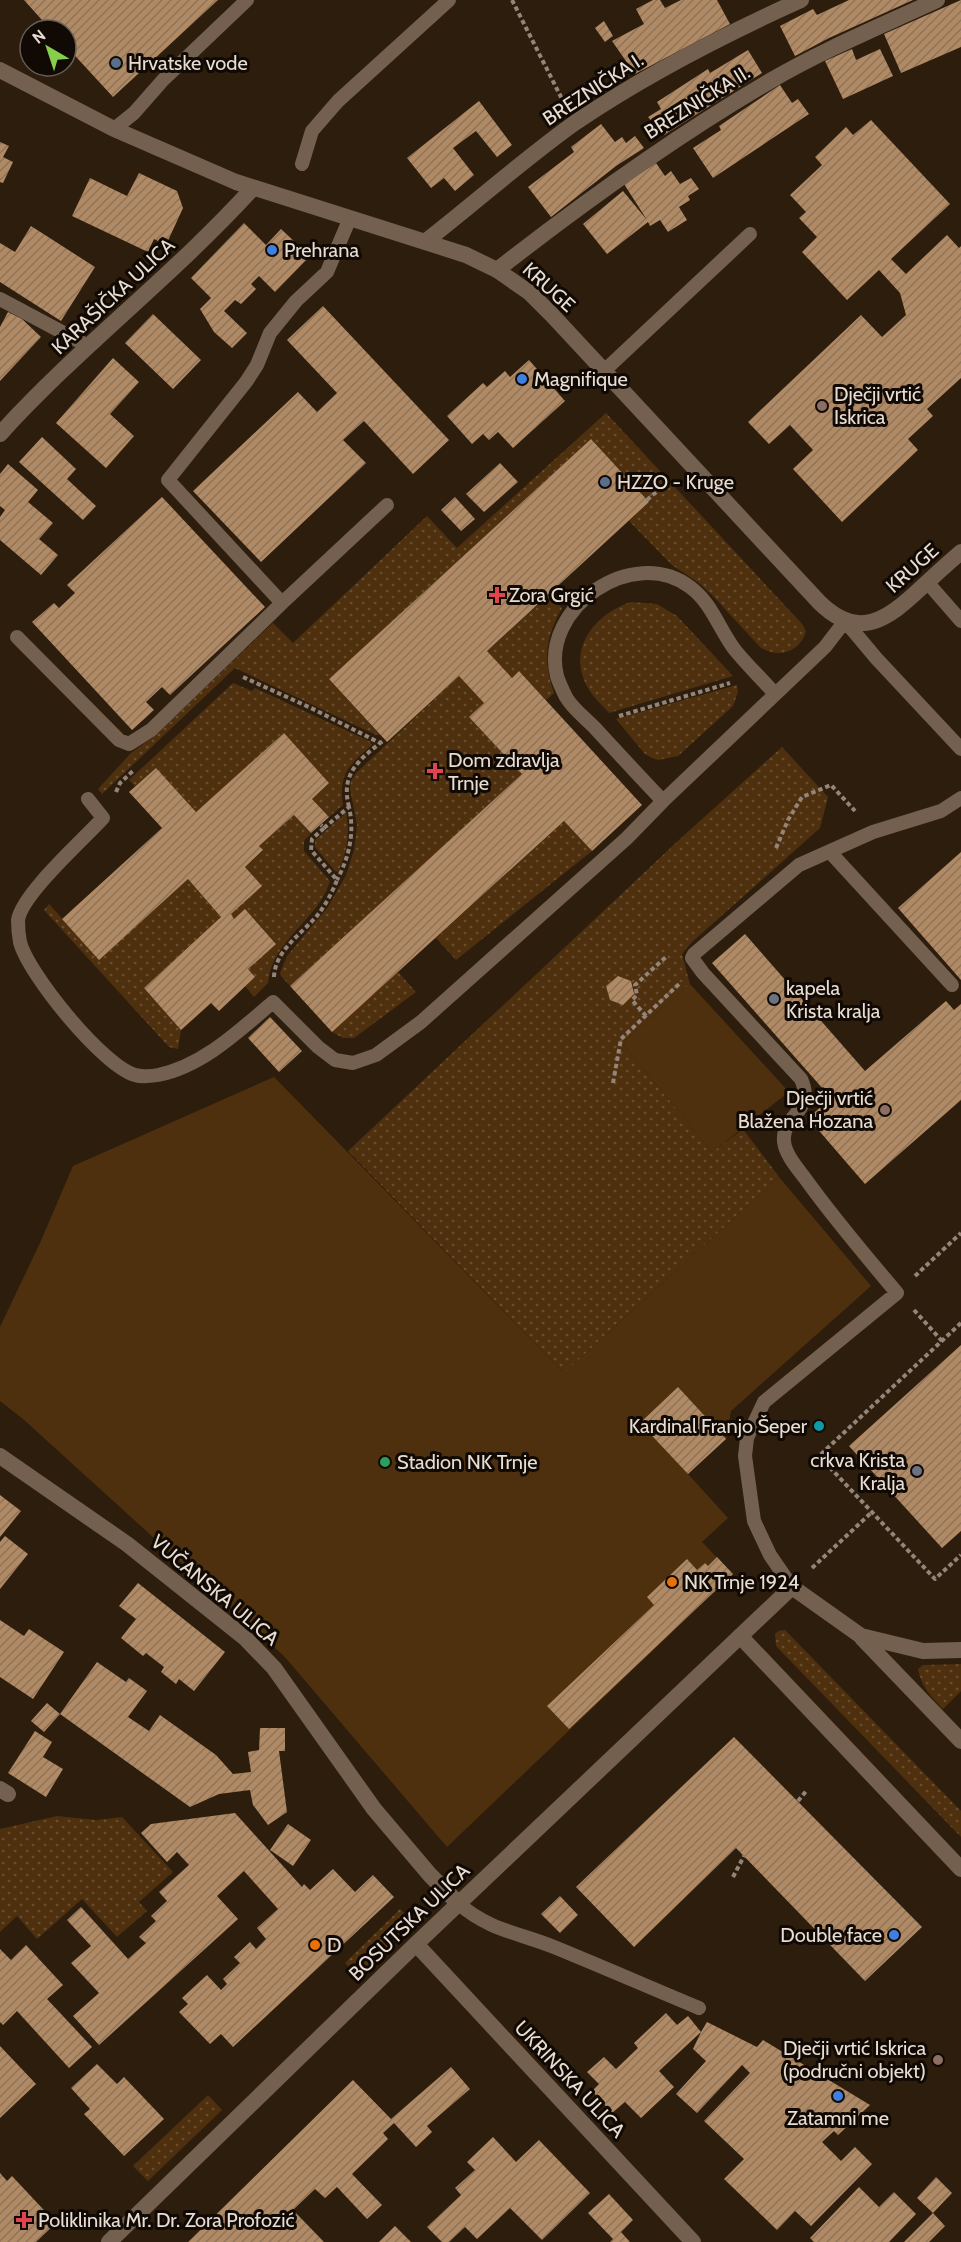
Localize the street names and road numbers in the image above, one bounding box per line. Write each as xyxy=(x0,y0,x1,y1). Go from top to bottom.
street label: BREZNIČKA I. xyxy=(538,48,648,130)
street label: BREZNIČKA II. xyxy=(640,60,754,144)
street label: KARAŠIČKA ULICA xyxy=(46,232,180,359)
street label: KRUGE xyxy=(518,257,580,317)
street label: KRUGE xyxy=(881,538,943,598)
street label: VUČANSKA ULICA xyxy=(146,1530,284,1651)
street label: BOSUTSKA ULICA xyxy=(344,1858,475,1986)
street label: UKRINSKA ULICA xyxy=(510,2016,631,2143)

